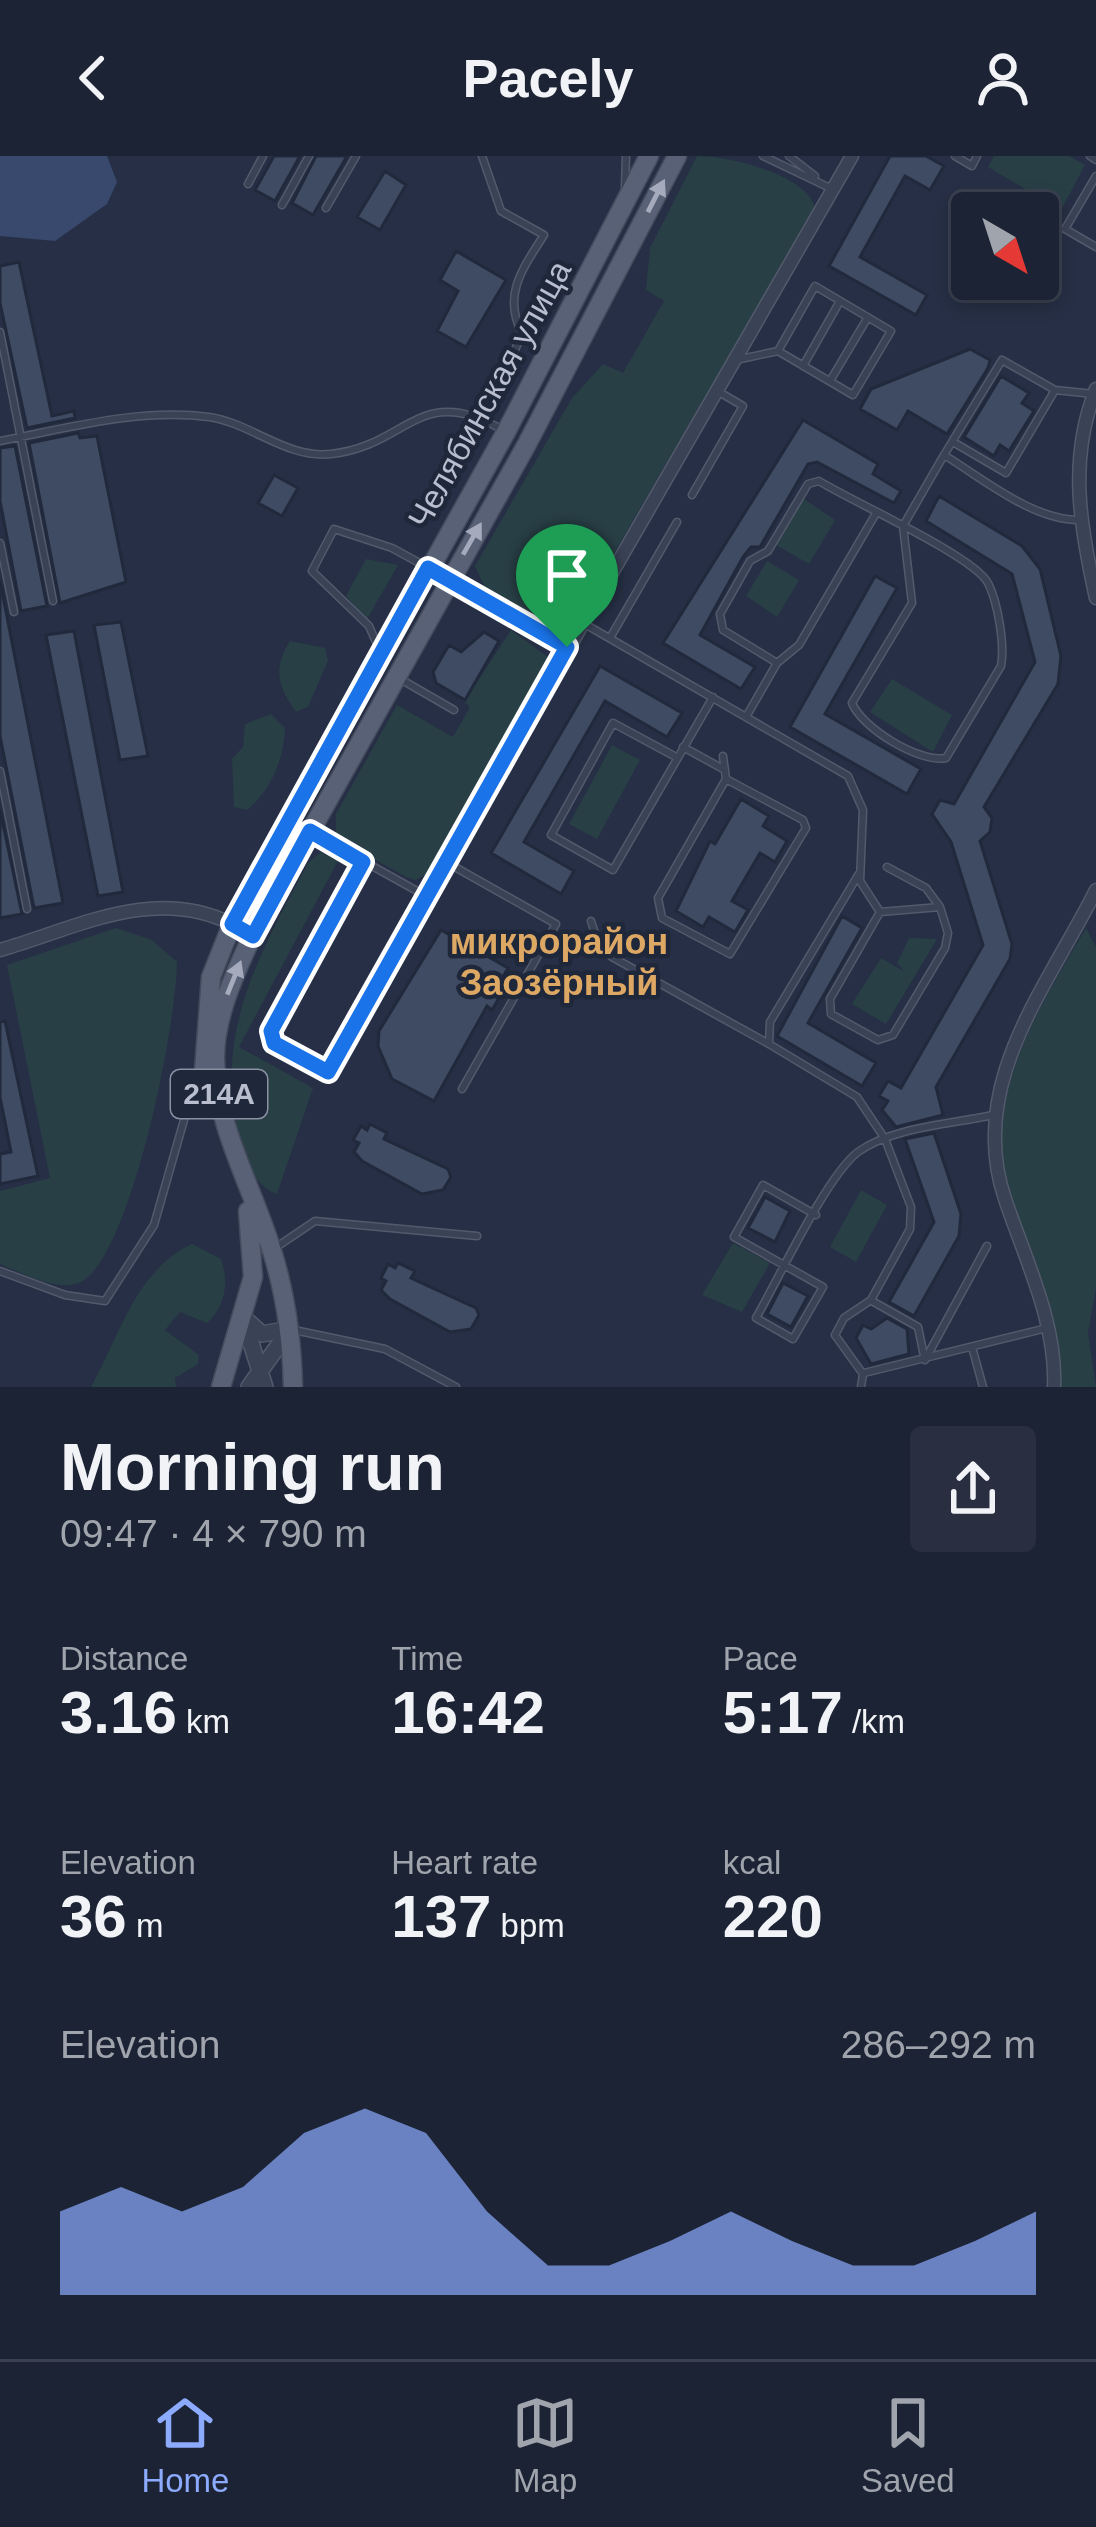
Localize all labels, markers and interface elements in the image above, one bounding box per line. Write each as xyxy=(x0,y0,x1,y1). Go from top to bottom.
icon: back xyxy=(60,45,126,111)
icon: person xyxy=(970,45,1036,111)
text: Pacely xyxy=(462,48,634,108)
one-way arrow xyxy=(646,179,666,213)
north arrow xyxy=(951,192,1059,300)
map controls xyxy=(951,192,1059,300)
street label: Челябинская улица xyxy=(401,254,579,534)
one-way arrow xyxy=(460,522,481,556)
pin xyxy=(516,524,618,647)
icon: arrive xyxy=(534,542,600,608)
district label: микрорайон Заозёрный xyxy=(450,921,668,1003)
one-way arrow xyxy=(226,959,245,995)
road number: 214А xyxy=(171,1070,267,1118)
button: share xyxy=(910,1426,1036,1552)
text: Morning run xyxy=(60,1430,445,1504)
text: 09:47 · 4 × 790 m xyxy=(60,1512,367,1555)
text: Distance xyxy=(60,1640,188,1677)
text: Time xyxy=(391,1640,463,1677)
text: Pace xyxy=(723,1640,798,1677)
text: 3.16 xyxy=(60,1679,177,1746)
text: 16:42 xyxy=(391,1679,545,1746)
text: 5:17 xyxy=(723,1679,843,1746)
text: km xyxy=(177,1703,230,1740)
text: /km xyxy=(843,1703,905,1740)
text: Elevation xyxy=(60,1844,196,1881)
text: Heart rate xyxy=(391,1844,538,1881)
text: kcal xyxy=(723,1844,781,1881)
text: 36 xyxy=(60,1883,127,1950)
text: 137 xyxy=(391,1883,491,1950)
text: 220 xyxy=(723,1883,823,1950)
text: m xyxy=(127,1907,163,1944)
text: bpm xyxy=(491,1907,565,1944)
text: Elevation xyxy=(60,2023,220,2066)
text: 286–292 m xyxy=(841,2023,1036,2066)
tab: Home xyxy=(141,2390,229,2500)
tab: Map xyxy=(512,2390,578,2500)
tab: Saved xyxy=(861,2390,955,2500)

